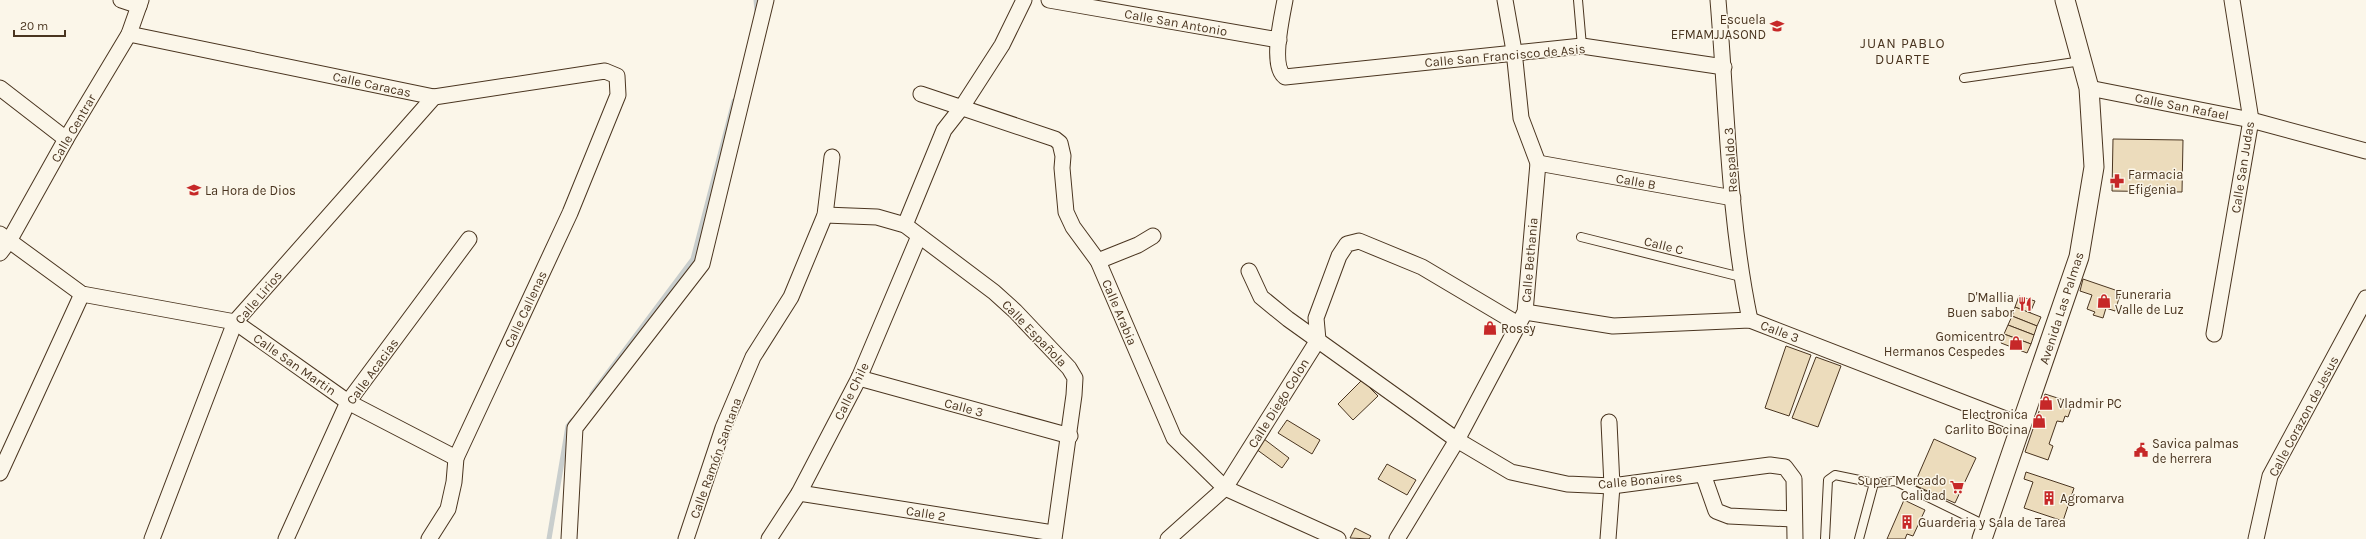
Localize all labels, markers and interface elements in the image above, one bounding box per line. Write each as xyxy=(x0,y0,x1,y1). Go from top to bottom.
street label: Calle San Antonio xyxy=(1123,6,1229,39)
scale bar xyxy=(14,12,65,38)
place label: Escuela EFMAMJJASOND xyxy=(1671,12,1766,42)
school or university icon: Escuela EFMAMJJASOND xyxy=(1769,18,1785,34)
text: 20 m xyxy=(20,19,48,33)
district label: JUAN PABLO DUARTE xyxy=(1860,35,1946,68)
street label: Calle San Francisco de Asis xyxy=(1424,41,1586,70)
street label: Calle Caracas xyxy=(331,69,413,100)
street label: Calle San Rafael xyxy=(2134,90,2230,123)
street label: Calle Centrar xyxy=(48,91,99,165)
street label: Calle San Judas xyxy=(2228,120,2257,214)
street label: Respaldo 3 xyxy=(1721,127,1740,193)
place label: Farmacia Efigenia xyxy=(2128,167,2183,197)
street label: Calle B xyxy=(1615,171,1657,192)
pharmacy icon: Farmacia Efigenia xyxy=(2109,173,2125,189)
school or university icon: La Hora de Dios xyxy=(186,182,202,198)
place label: La Hora de Dios xyxy=(205,183,296,198)
street label: Calle Bethania xyxy=(1518,217,1541,303)
street label: Calle C xyxy=(1643,233,1685,258)
street label: Avenida Las Palmas xyxy=(2036,250,2087,366)
street label: Calle Lirios xyxy=(232,268,285,327)
street label: Calle Callenas xyxy=(501,268,550,350)
street label: Calle Arabia xyxy=(1099,277,1140,347)
place label: Funeraria Valle de Luz xyxy=(2115,287,2184,317)
place label: D'Mallia Buen sabor xyxy=(1947,290,2014,320)
shop icon: Funeraria Valle de Luz xyxy=(2096,293,2112,309)
restaurant icon: D'Mallia Buen sabor xyxy=(2017,296,2033,312)
street label: Calle Española xyxy=(999,297,1070,370)
street label: Calle 3 xyxy=(1759,317,1801,346)
shop icon: Rossy xyxy=(1482,320,1498,336)
place label: Rossy xyxy=(1501,321,1536,336)
place label: Gomicentro Hermanos Cespedes xyxy=(1884,329,2005,359)
street label: Calle San Martin xyxy=(250,330,339,399)
street label: Calle Acacias xyxy=(343,335,402,407)
shop icon: Gomicentro Hermanos Cespedes xyxy=(2008,335,2024,351)
street label: Calle Corazon de Jesus xyxy=(2265,353,2342,479)
street label: Calle Diego Colon xyxy=(1245,356,1312,451)
street label: Calle Chile xyxy=(831,360,872,422)
street label: Calle 3 xyxy=(943,395,985,420)
shop icon: Vladmir PC xyxy=(2038,395,2054,411)
street label: Calle Ramón Santana xyxy=(687,396,744,521)
place label: Vladmir PC xyxy=(2057,396,2122,411)
place label: Electronica Carlito Bocina xyxy=(1945,407,2028,437)
shop icon: Electronica Carlito Bocina xyxy=(2031,413,2047,429)
place label: Savica palmas de herrera xyxy=(2152,436,2239,466)
public building icon: Savica palmas de herrera xyxy=(2133,442,2149,458)
street label: Calle Bonaires xyxy=(1597,469,1683,492)
place label: Super Mercado Calidad xyxy=(1857,473,1946,503)
supermarket icon: Super Mercado Calidad xyxy=(1949,479,1965,495)
building icon: Agromarva xyxy=(2041,490,2057,506)
place label: Agromarva xyxy=(2060,491,2124,506)
street label: Calle 2 xyxy=(905,503,947,524)
building icon: Guarderia y Sala de Tarea xyxy=(1899,514,1915,530)
place label: Guarderia y Sala de Tarea xyxy=(1918,515,2066,530)

